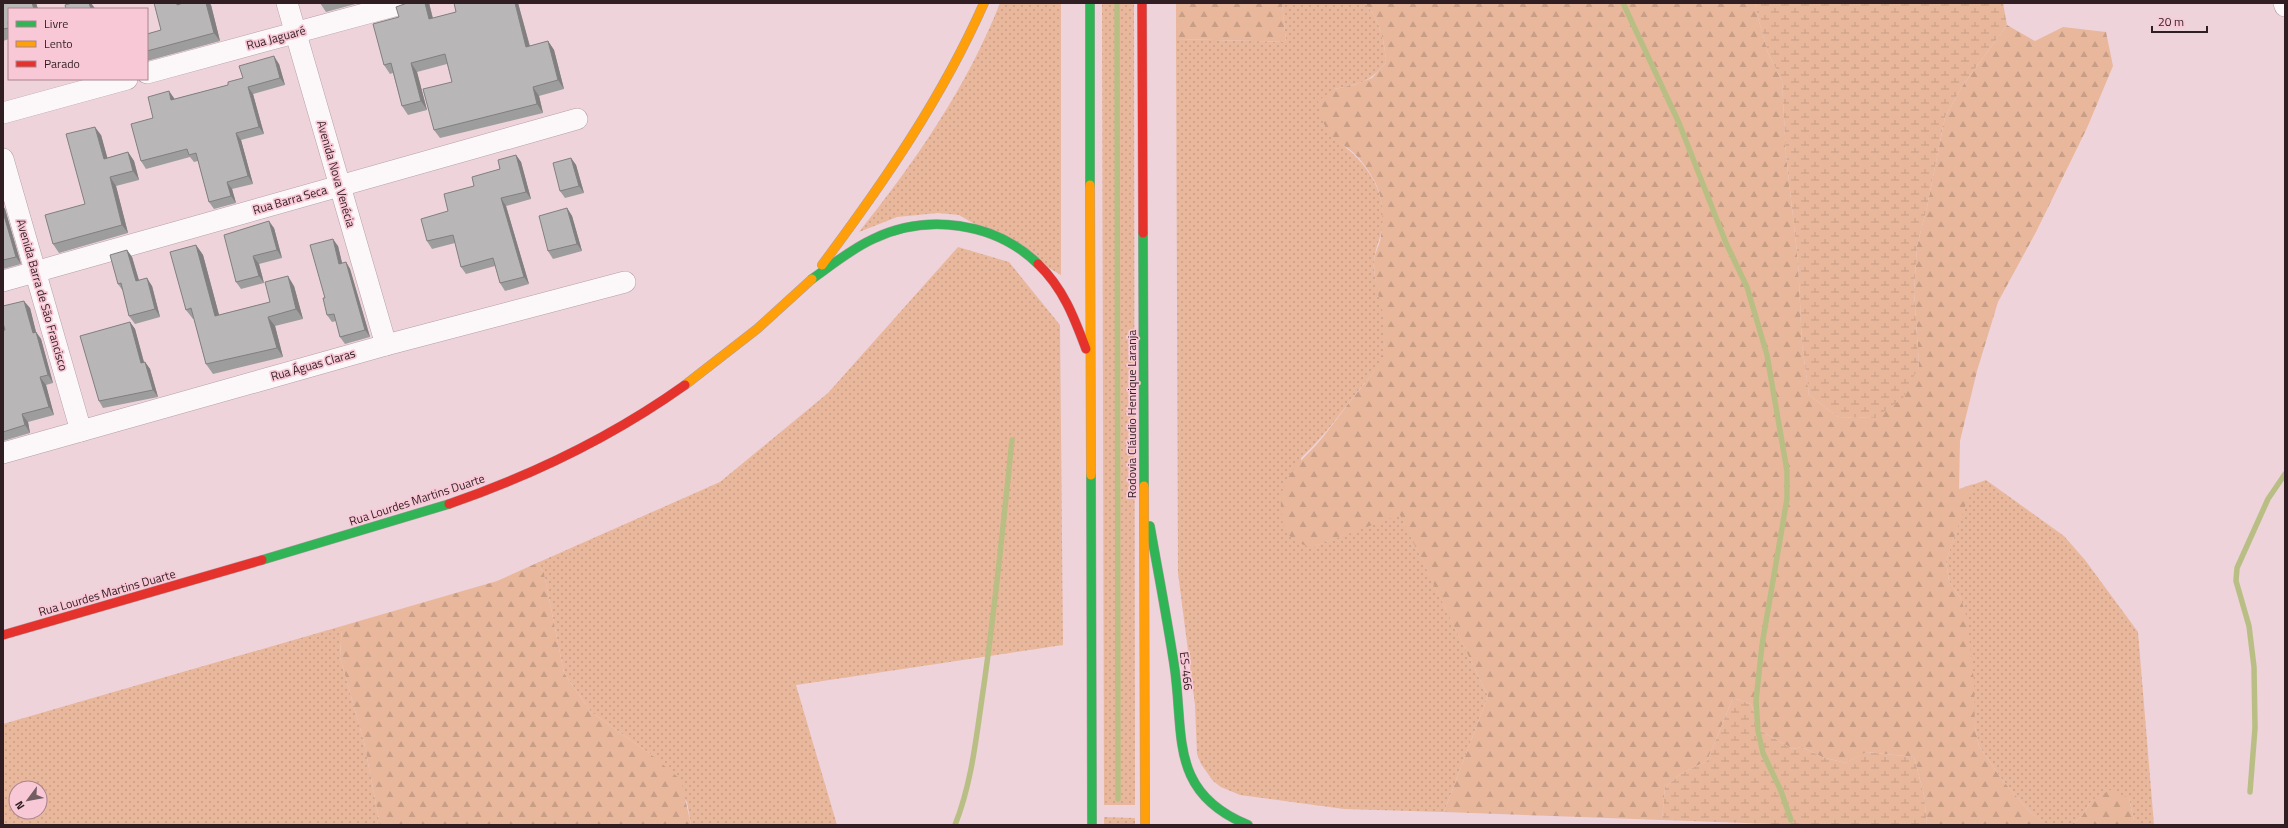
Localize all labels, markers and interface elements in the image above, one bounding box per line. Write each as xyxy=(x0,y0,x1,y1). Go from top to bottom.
legend xyxy=(8,8,148,80)
scale bar xyxy=(2152,8,2207,34)
text: 20 m xyxy=(2158,12,2184,31)
text: Livre xyxy=(44,14,68,33)
street label: Rua Jaguaré xyxy=(244,21,308,55)
text: Lento xyxy=(44,34,73,53)
text: Parado xyxy=(44,54,80,73)
street label: Avenida Nova Venécia xyxy=(312,118,361,230)
street label: Rua Barra Seca xyxy=(250,180,329,219)
street label: Avenida Barra de São Francisco xyxy=(12,217,73,373)
street label: Rodovia Cláudio Henrique Laranja xyxy=(1122,330,1141,498)
street label: Rua Águas Claras xyxy=(268,343,358,386)
street label: Rua Lourdes Martins Duarte xyxy=(347,469,487,530)
street label: Rua Lourdes Martins Duarte xyxy=(36,564,178,621)
street label: ES-466 xyxy=(1175,651,1198,691)
north arrow xyxy=(8,780,48,820)
text: N xyxy=(11,798,28,813)

